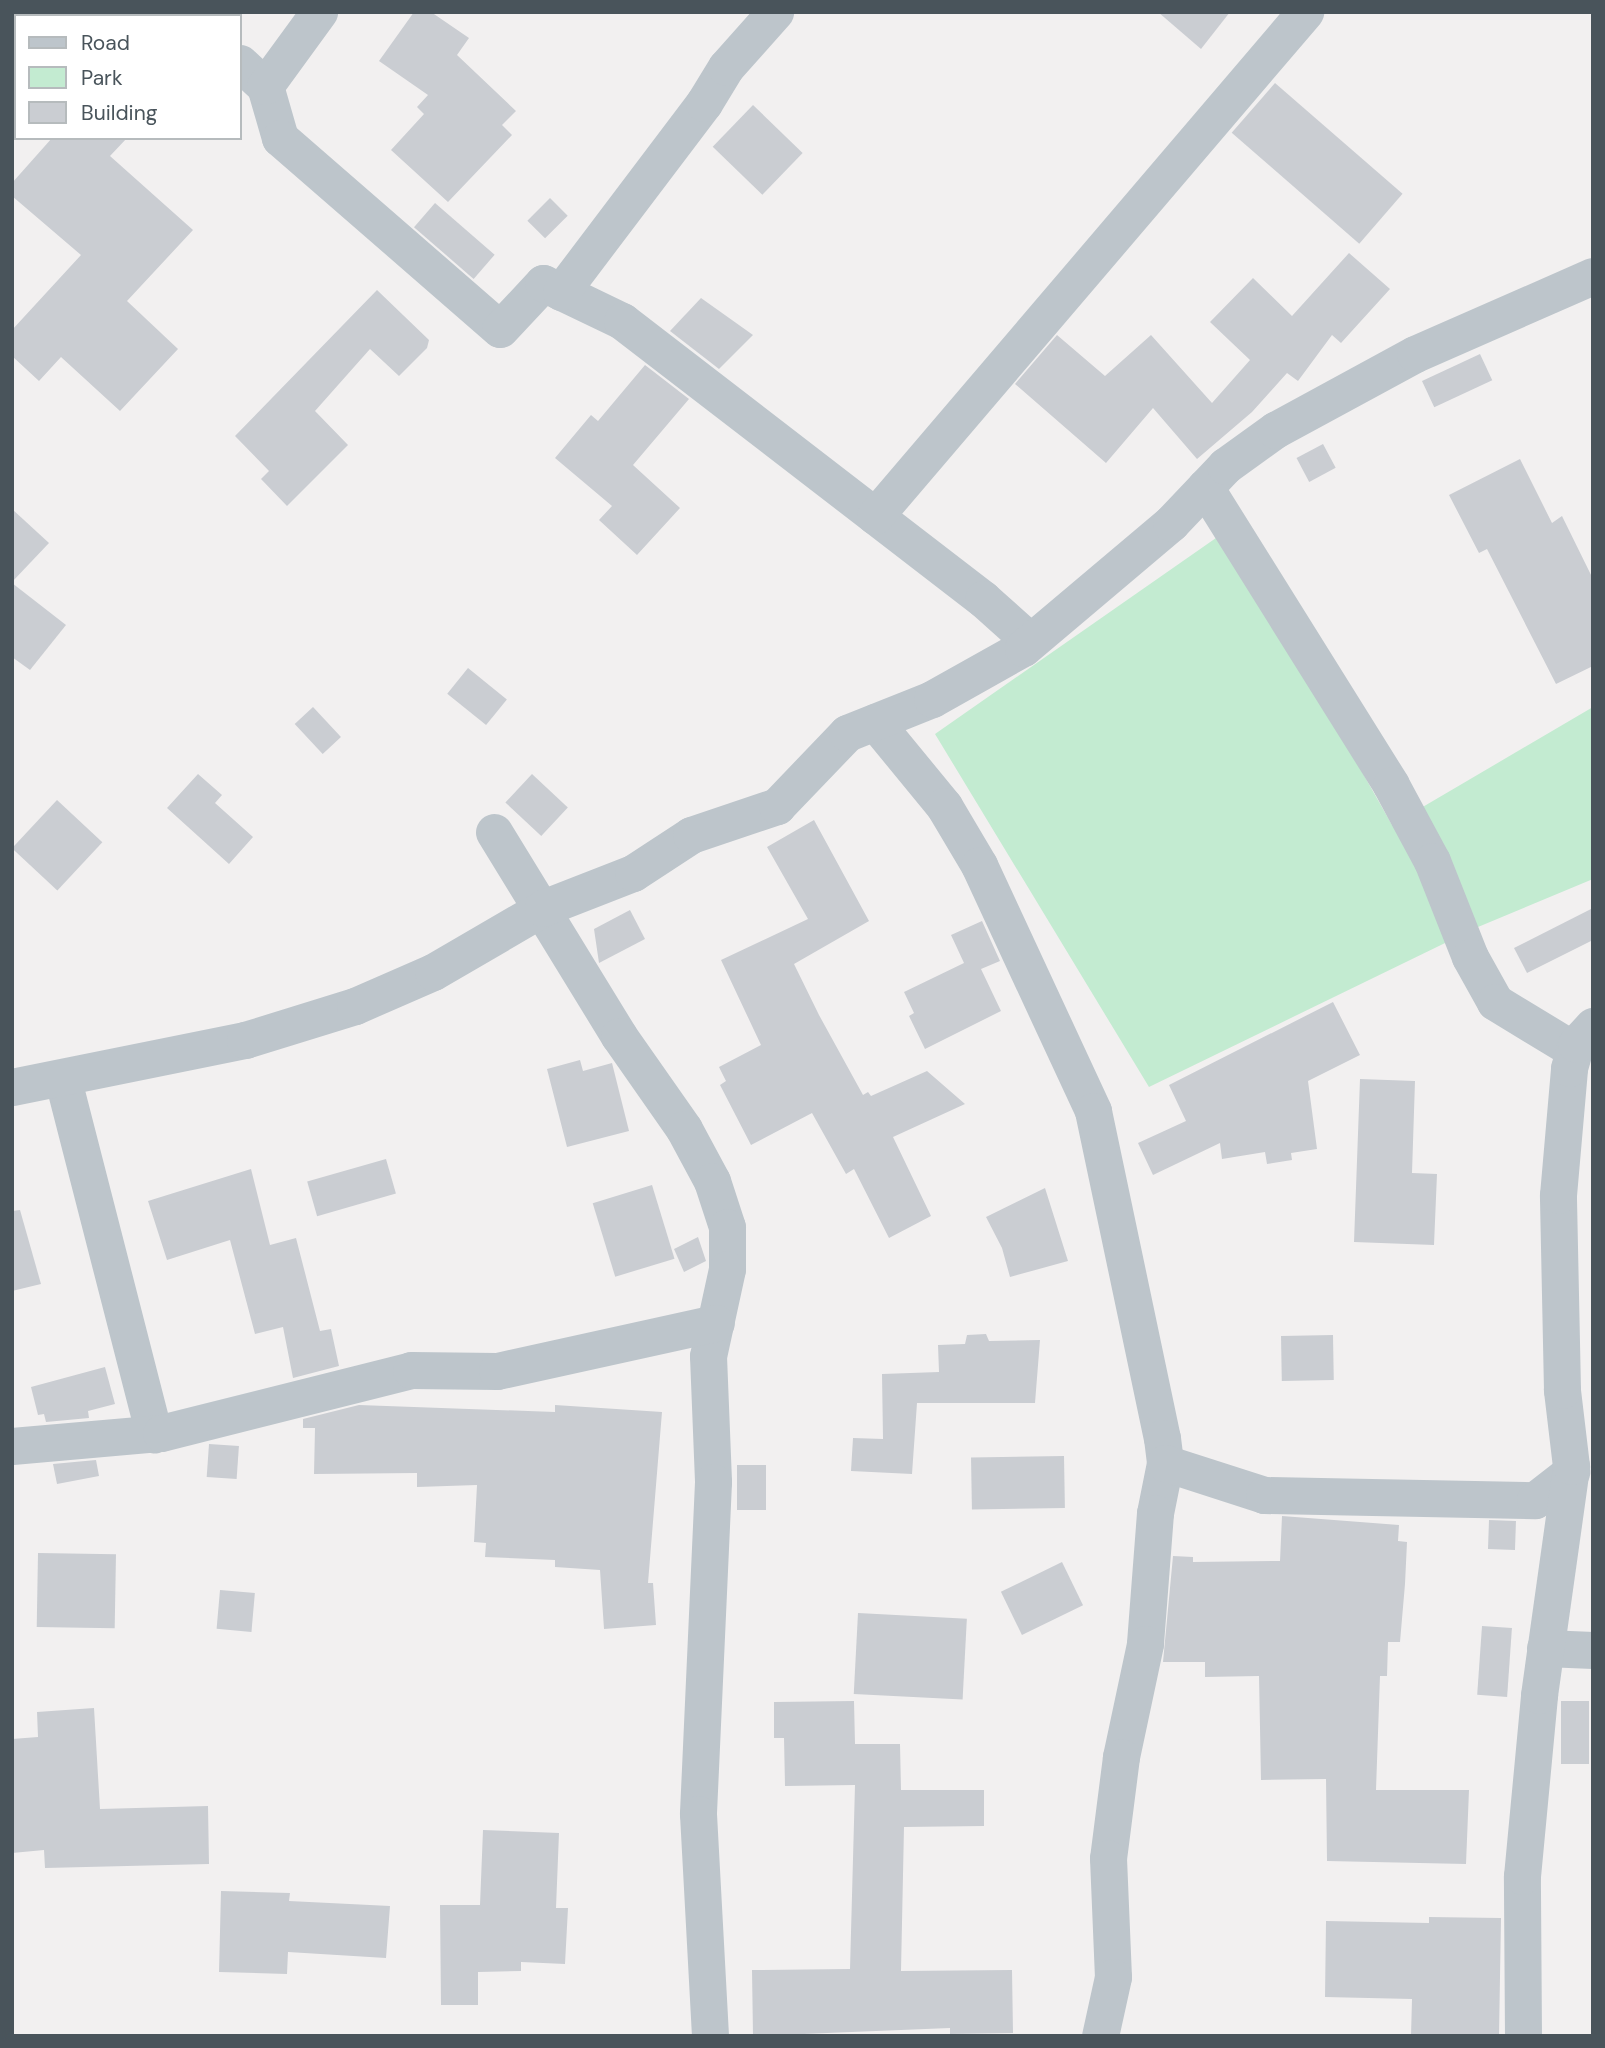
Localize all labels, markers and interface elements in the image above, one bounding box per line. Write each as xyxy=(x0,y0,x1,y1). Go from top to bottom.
legend xyxy=(14,14,242,140)
text: Road xyxy=(81,29,130,57)
text: Park xyxy=(81,64,122,92)
text: Building xyxy=(81,99,157,127)

